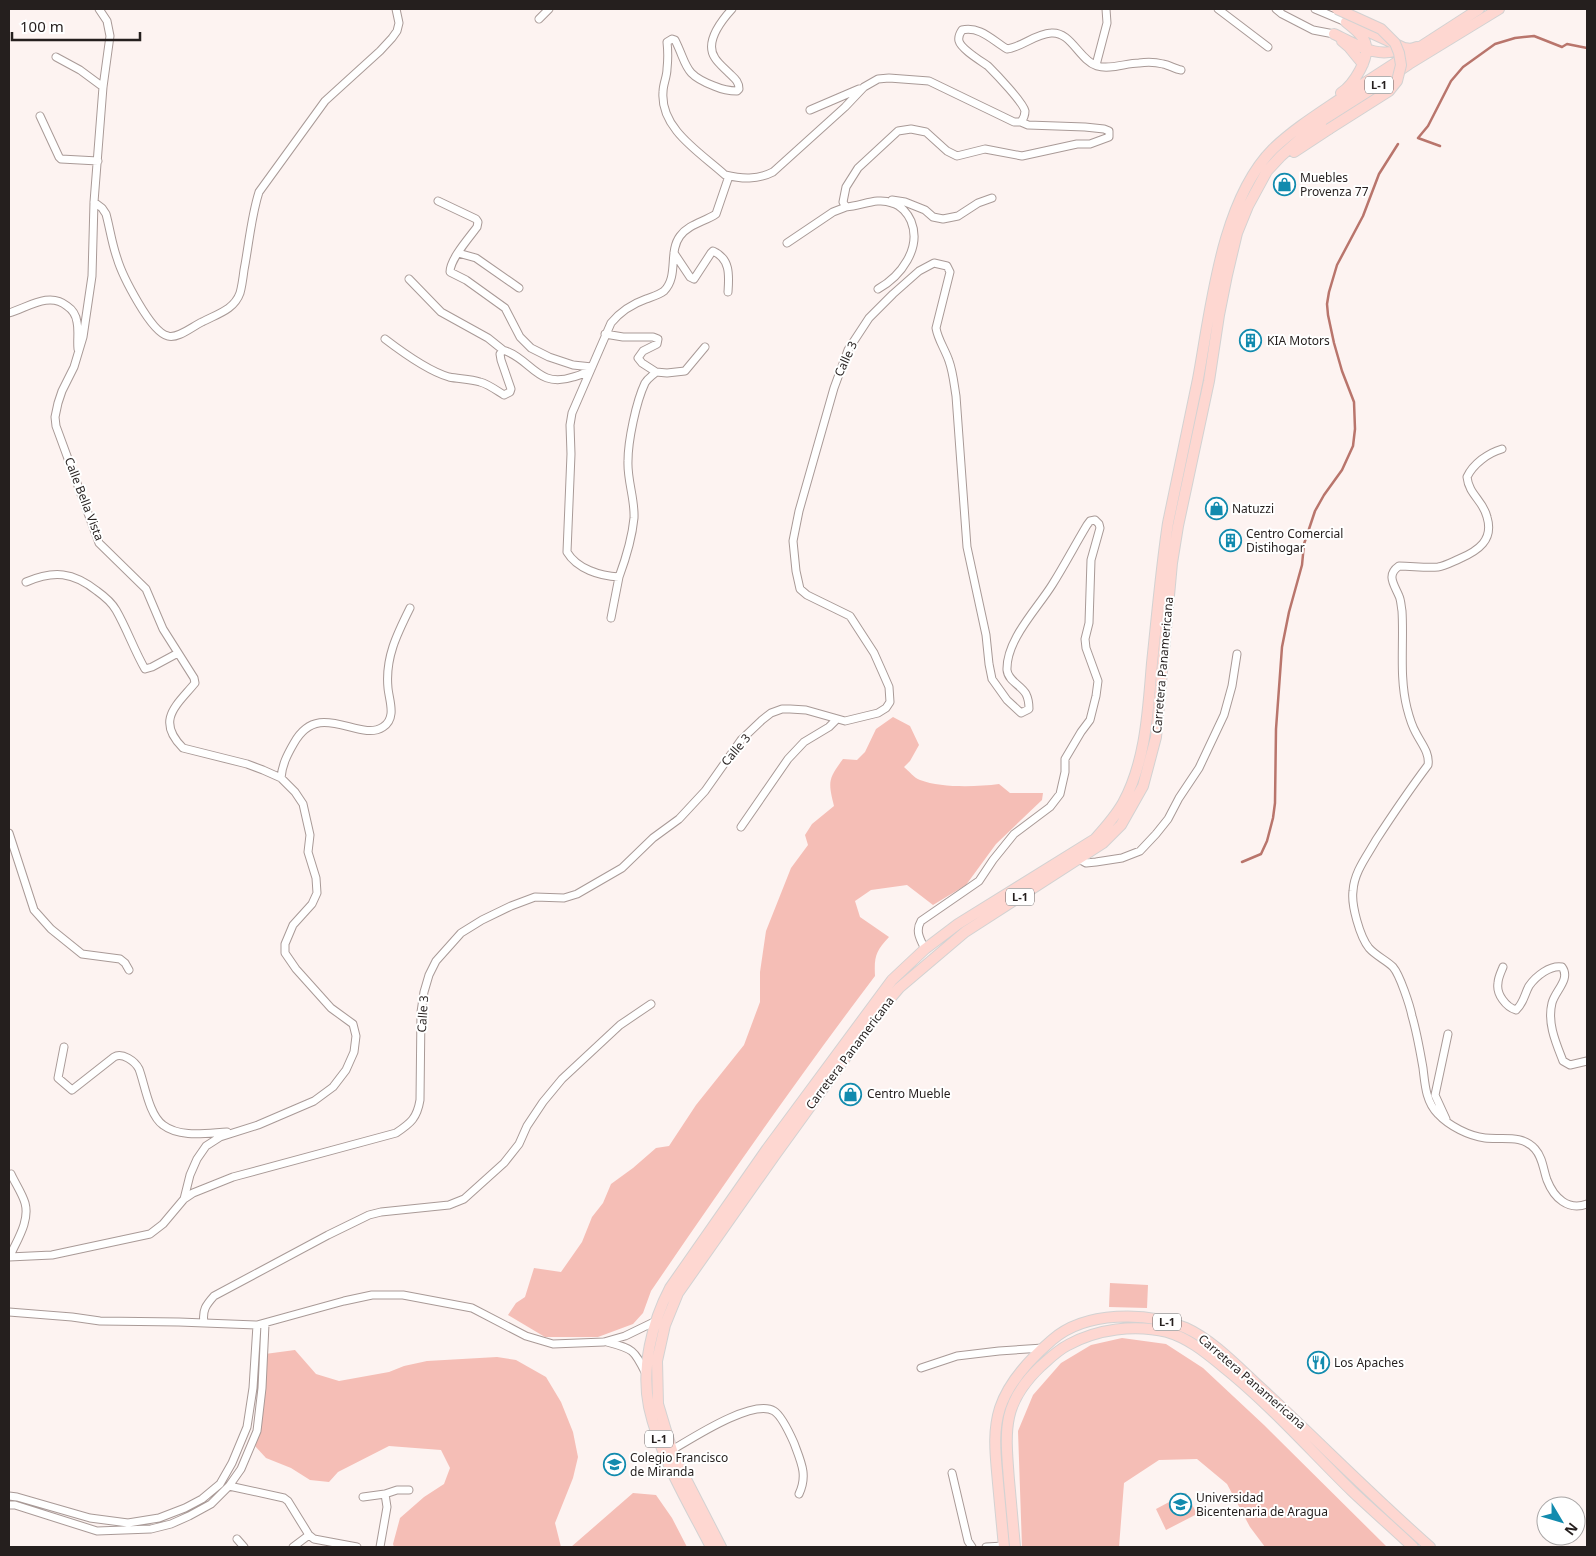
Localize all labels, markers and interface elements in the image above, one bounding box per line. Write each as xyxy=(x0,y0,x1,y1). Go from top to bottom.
scale bar xyxy=(12,10,140,42)
text: 100 m xyxy=(20,16,64,36)
road number: L-1 xyxy=(1365,76,1393,94)
place label: Muebles Provenza 77 xyxy=(1300,169,1369,200)
shop icon: Muebles Provenza 77 xyxy=(1272,173,1296,197)
building icon: KIA Motors xyxy=(1239,329,1263,353)
place label: KIA Motors xyxy=(1267,332,1330,349)
street label: Calle 3 xyxy=(830,338,861,379)
street label: Calle Bella Vista xyxy=(61,455,108,543)
shop icon: Natuzzi xyxy=(1204,497,1228,521)
place label: Natuzzi xyxy=(1232,500,1274,517)
place label: Centro Comercial Distihogar xyxy=(1246,525,1343,556)
building icon: Centro Comercial Distihogar xyxy=(1218,529,1242,553)
street label: Carretera Panamericana xyxy=(1148,596,1177,734)
street label: Calle 3 xyxy=(717,730,754,769)
road number: L-1 xyxy=(1006,889,1034,906)
street label: Carretera Panamericana xyxy=(802,993,898,1113)
street label: Calle 3 xyxy=(413,995,432,1033)
shop icon: Centro Mueble xyxy=(839,1082,863,1106)
place label: Centro Mueble xyxy=(867,1085,951,1102)
road number: L-1 xyxy=(1153,1314,1181,1330)
street label: Carretera Panamericana xyxy=(1195,1330,1310,1433)
restaurant icon: Los Apaches xyxy=(1306,1351,1330,1375)
place label: Los Apaches xyxy=(1334,1354,1404,1371)
road number: L-1 xyxy=(645,1430,673,1448)
place label: Colegio Francisco de Miranda xyxy=(630,1449,728,1480)
school or university icon: Colegio Francisco de Miranda xyxy=(602,1453,626,1477)
place label: Universidad Bicentenaria de Aragua xyxy=(1196,1489,1328,1520)
school or university icon: Universidad Bicentenaria de Aragua xyxy=(1168,1493,1192,1517)
north arrow xyxy=(1536,1496,1586,1546)
text: N xyxy=(1561,1519,1583,1540)

